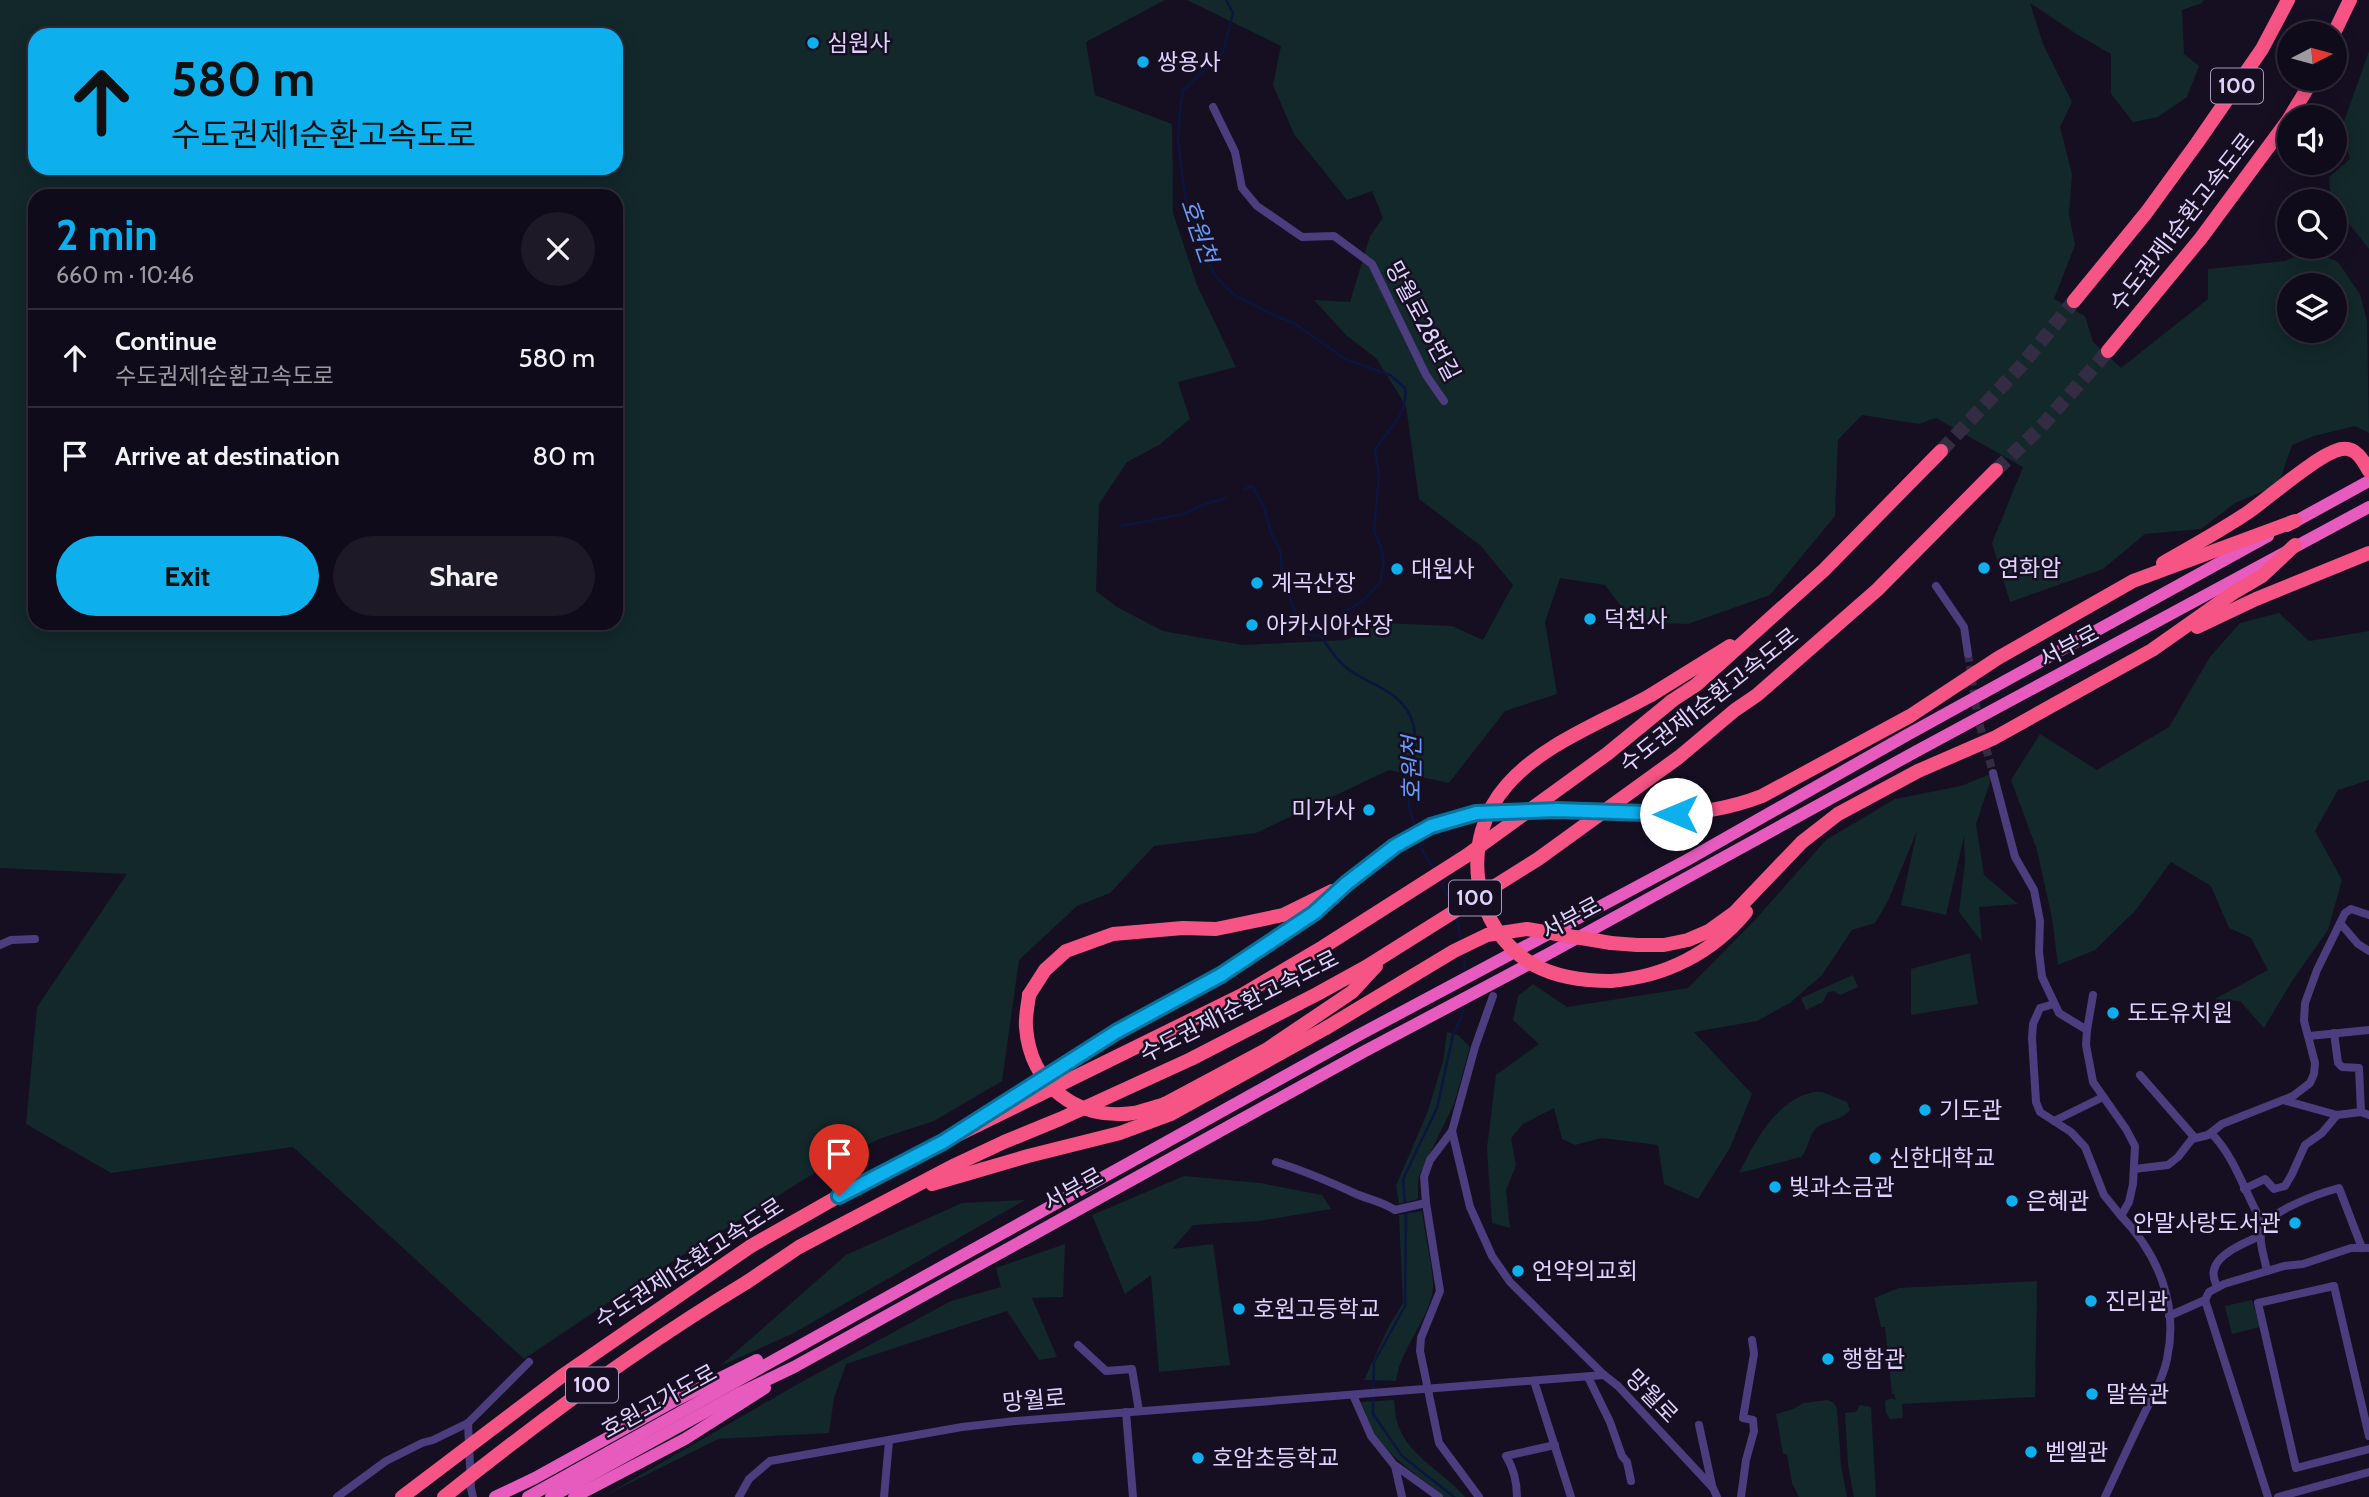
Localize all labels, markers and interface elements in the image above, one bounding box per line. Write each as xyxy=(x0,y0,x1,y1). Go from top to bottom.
north arrow xyxy=(2277,21,2347,91)
map controls xyxy=(2277,21,2347,343)
place label: 심원사 xyxy=(827,29,890,57)
marker: 심원사 xyxy=(805,35,821,51)
place label: 쌍용사 xyxy=(1157,48,1220,76)
text: 580 m xyxy=(171,49,315,108)
marker: 쌍용사 xyxy=(1135,54,1151,70)
icon: ahead xyxy=(56,56,147,147)
road number: 100 xyxy=(2211,68,2263,104)
button: sound xyxy=(2277,105,2347,175)
text: 수도권제1순환고속도로 xyxy=(171,115,476,154)
street label: 수도권제1순환고속도로 xyxy=(2104,127,2260,317)
button: search xyxy=(2277,189,2347,259)
water label: 호원천 xyxy=(1175,195,1225,270)
text: 2 min xyxy=(56,209,157,261)
button: close xyxy=(521,212,595,286)
street label: 망월로28번길 xyxy=(1380,256,1466,386)
text: 660 m · 10:46 xyxy=(56,261,194,289)
button: layers xyxy=(2277,273,2347,343)
text: Continue xyxy=(115,325,217,357)
icon: ahead xyxy=(56,339,94,377)
text: 580 m xyxy=(518,342,595,374)
text: 수도권제1순환고속도로 xyxy=(115,362,334,390)
icon: arrive xyxy=(56,437,94,475)
text: Arrive at destination xyxy=(115,440,340,472)
text: 80 m xyxy=(532,440,595,472)
button: Exit xyxy=(56,536,319,616)
button: Share xyxy=(333,536,595,616)
place label: 연화암 xyxy=(1998,554,2061,582)
place label: 대원사 xyxy=(1411,555,1474,583)
marker: 연화암 xyxy=(1976,560,1992,576)
marker: 대원사 xyxy=(1389,561,1405,577)
place label: 계곡산장 xyxy=(1271,569,1356,597)
marker: 계곡산장 xyxy=(1249,575,1265,591)
place label: 덕천사 xyxy=(1604,605,1667,633)
place label: 아카시아산장 xyxy=(1266,611,1393,639)
marker: 덕천사 xyxy=(1582,611,1598,627)
marker: 아카시아산장 xyxy=(1244,617,1260,633)
street label: 서부로 xyxy=(2034,619,2104,673)
street label: 수도권제1순환고속도로 xyxy=(1614,622,1804,778)
water label: 호원천 xyxy=(1397,733,1426,802)
position arrow xyxy=(1639,777,1713,851)
place label: 미가사 xyxy=(1292,796,1355,824)
marker: 미가사 xyxy=(1361,802,1377,818)
road number: 100 xyxy=(1449,880,1501,916)
street label: 서부로 xyxy=(1536,891,1606,945)
street label: 수도권제1순환고속도로 xyxy=(1135,944,1343,1068)
place label: 도도유치원 xyxy=(2127,999,2233,1027)
marker: 도도유치원 xyxy=(2105,1005,2121,1021)
place label: 기도관 xyxy=(1939,1096,2002,1124)
marker: 기도관 xyxy=(1917,1102,1933,1118)
pin xyxy=(809,1124,869,1196)
icon: arrive xyxy=(820,1135,858,1173)
place label: 신한대학교 xyxy=(1889,1144,1995,1172)
marker: 신한대학교 xyxy=(1867,1150,1883,1166)
street label: 서부로 xyxy=(1038,1161,1108,1217)
place label: 빛과소금관 xyxy=(1789,1173,1895,1201)
marker: 빛과소금관 xyxy=(1767,1179,1783,1195)
place label: 은혜관 xyxy=(2026,1187,2089,1215)
street label: 수도권제1순환고속도로 xyxy=(589,1192,789,1334)
marker: 은혜관 xyxy=(2004,1193,2020,1209)
place label: 안말사랑도서관 xyxy=(2133,1209,2281,1237)
marker: 안말사랑도서관 xyxy=(2287,1215,2303,1231)
place label: 언약의교회 xyxy=(1532,1257,1638,1285)
marker: 언약의교회 xyxy=(1510,1263,1526,1279)
place label: 진리관 xyxy=(2105,1287,2168,1315)
marker: 진리관 xyxy=(2083,1293,2099,1309)
place label: 호원고등학교 xyxy=(1253,1295,1380,1323)
marker: 호원고등학교 xyxy=(1231,1301,1247,1317)
place label: 행함관 xyxy=(1842,1345,1905,1373)
marker: 행함관 xyxy=(1820,1351,1836,1367)
street label: 호원고가도로 xyxy=(597,1358,721,1444)
street label: 망월로 xyxy=(1620,1363,1684,1429)
road number: 100 xyxy=(566,1368,618,1402)
place label: 말씀관 xyxy=(2106,1380,2169,1408)
street label: 망월로 xyxy=(1001,1383,1067,1417)
marker: 말씀관 xyxy=(2084,1386,2100,1402)
place label: 벧엘관 xyxy=(2045,1438,2108,1466)
place label: 호암초등학교 xyxy=(1212,1444,1339,1472)
marker: 벧엘관 xyxy=(2023,1444,2039,1460)
marker: 호암초등학교 xyxy=(1190,1450,1206,1466)

